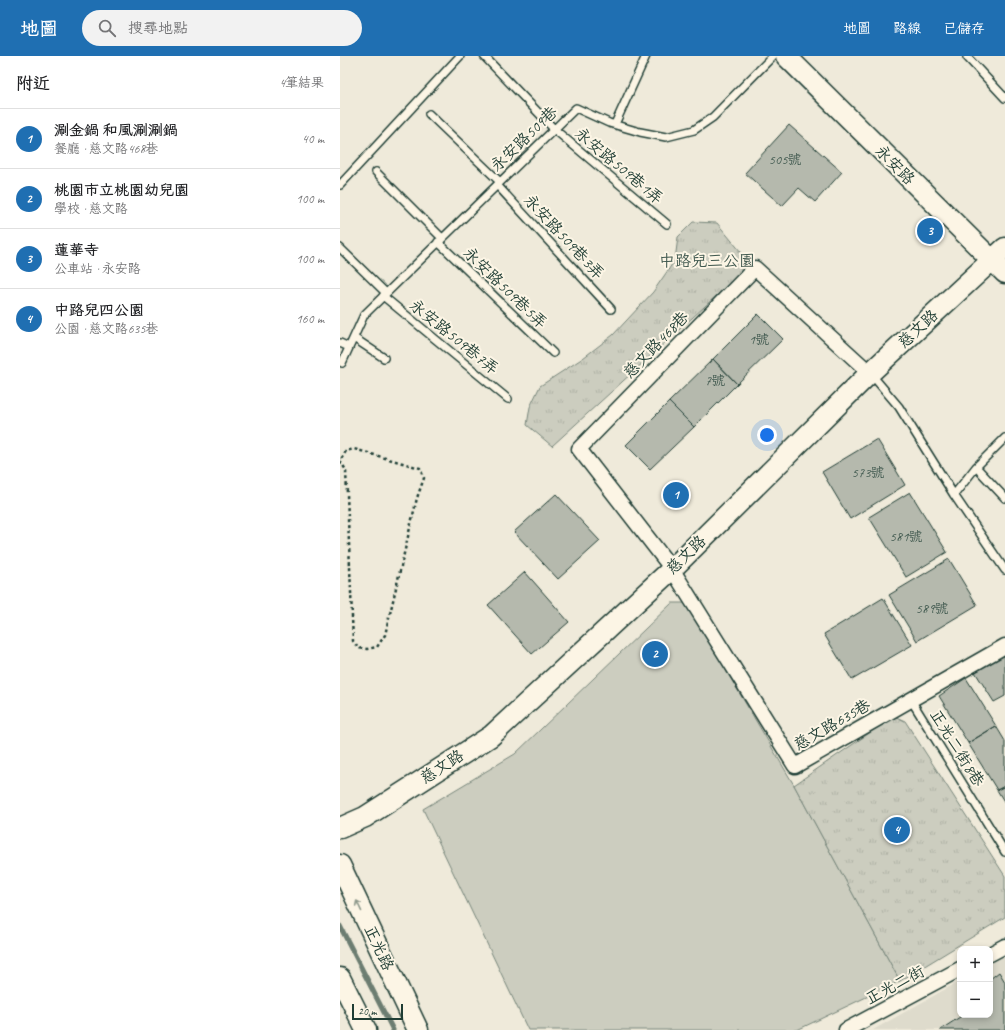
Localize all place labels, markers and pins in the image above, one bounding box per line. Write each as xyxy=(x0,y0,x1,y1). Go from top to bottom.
pin: 3 xyxy=(917,216,943,246)
pin: 1 xyxy=(663,480,689,510)
pin: 2 xyxy=(642,639,668,669)
pin: 4 xyxy=(884,815,910,845)

